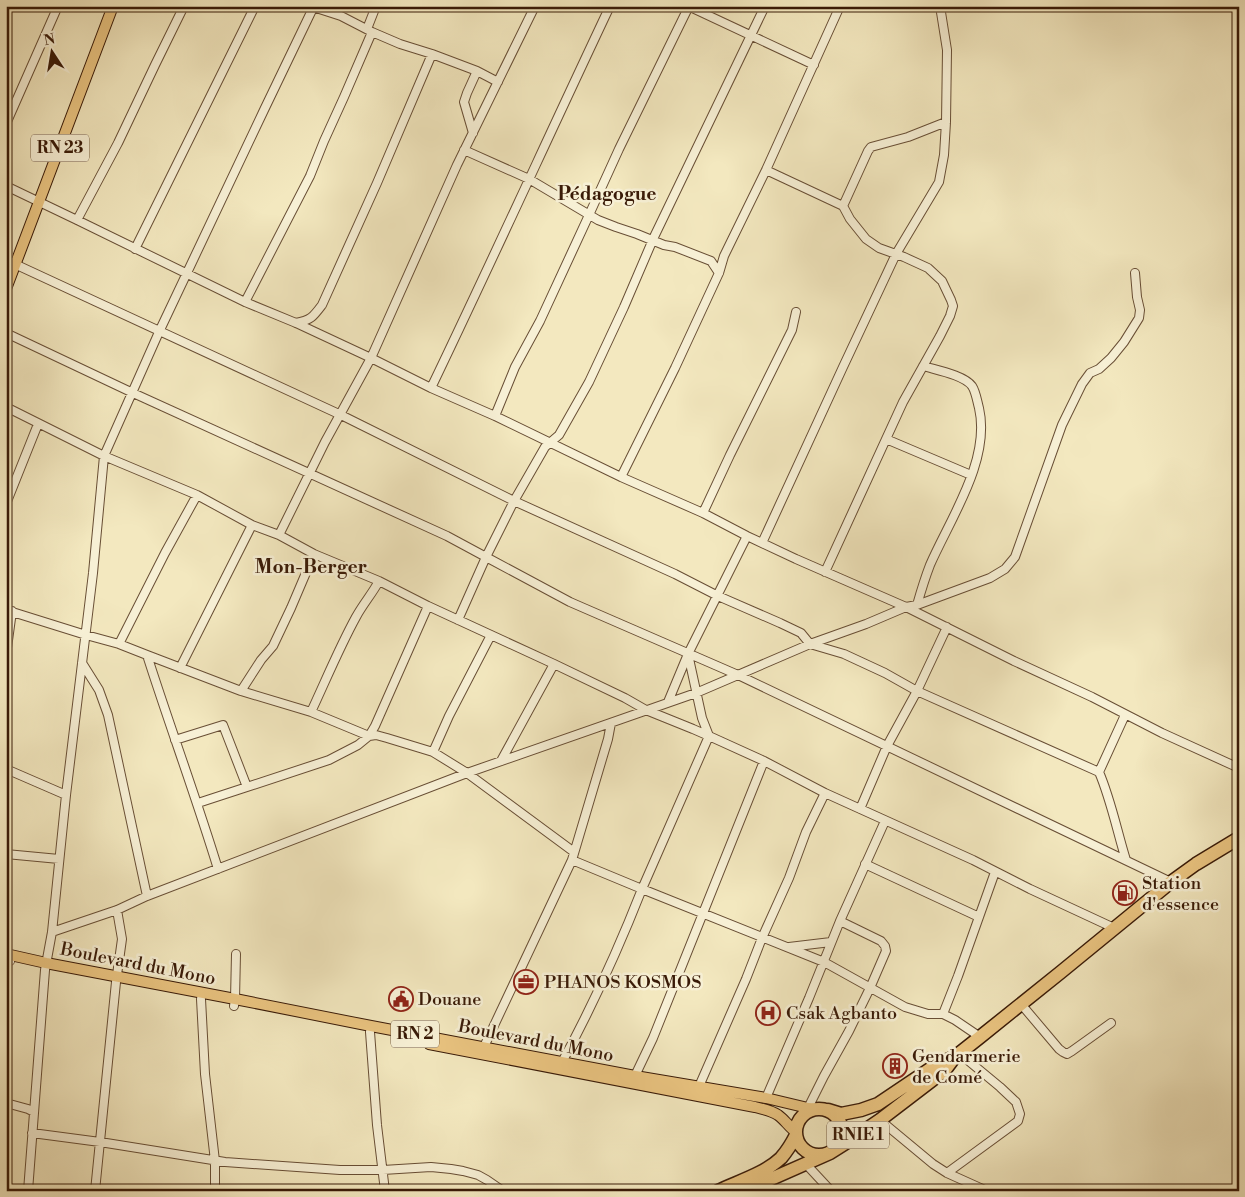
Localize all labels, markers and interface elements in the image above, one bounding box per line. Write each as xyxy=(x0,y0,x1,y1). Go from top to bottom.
north arrow xyxy=(28,28,78,78)
text: N xyxy=(42,30,57,50)
road number: RN 23 xyxy=(31,134,89,162)
district label: Pédagogue xyxy=(557,182,657,206)
district label: Mon-Berger xyxy=(255,555,368,579)
place label: Station d'essence xyxy=(1142,872,1219,916)
fuel station icon: Station d'essence xyxy=(1112,880,1138,906)
street label: Boulevard du Mono xyxy=(57,937,218,990)
office icon: PHANOS KOSMOS xyxy=(513,969,539,995)
place label: PHANOS KOSMOS xyxy=(544,971,702,994)
public building icon: Douane xyxy=(388,986,414,1012)
place label: Douane xyxy=(418,988,481,1011)
hospital icon: Csak Agbanto xyxy=(755,1000,781,1026)
place label: Csak Agbanto xyxy=(786,1002,897,1025)
street label: Boulevard du Mono xyxy=(455,1014,616,1067)
road number: RN 2 xyxy=(391,1021,439,1048)
place label: Gendarmerie de Comé xyxy=(912,1045,1021,1089)
building icon: Gendarmerie de Comé xyxy=(882,1053,908,1079)
road number: RNIE 1 xyxy=(827,1122,889,1148)

